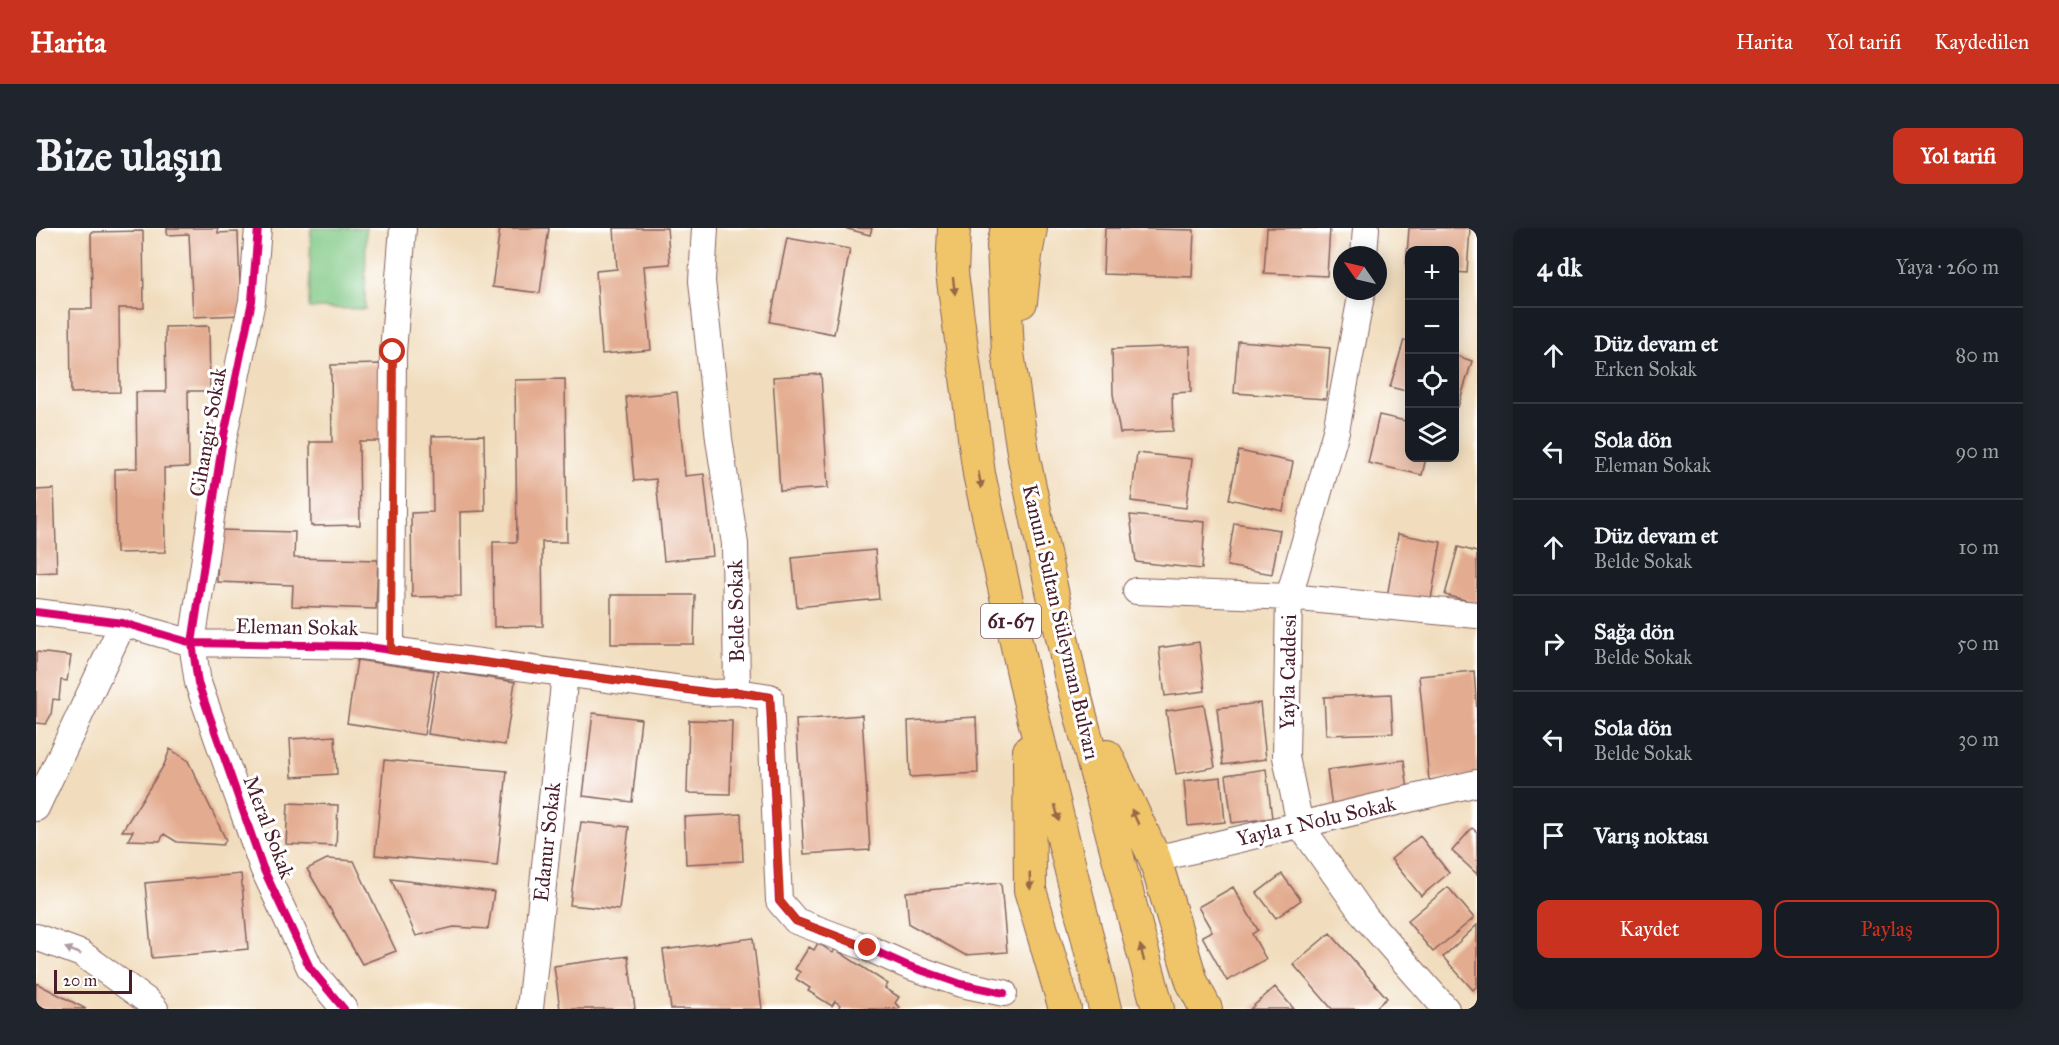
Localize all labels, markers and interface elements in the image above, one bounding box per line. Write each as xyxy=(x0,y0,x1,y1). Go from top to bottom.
text: Harita xyxy=(30,25,106,60)
text: Harita xyxy=(1736,29,1793,55)
text: Yol tarifi xyxy=(1826,29,1902,55)
text: Kaydedilen xyxy=(1935,29,2029,55)
button: Yol tarifi xyxy=(1893,128,2023,184)
text: Bize ulaşın xyxy=(36,130,222,182)
north arrow xyxy=(1333,246,1387,300)
map controls xyxy=(1405,246,1459,462)
button: + xyxy=(1405,246,1459,300)
text: 4 dk xyxy=(1537,251,1582,283)
text: Yaya · 260 m xyxy=(1896,255,1999,279)
one-way arrow xyxy=(949,277,959,296)
button: − xyxy=(1405,300,1459,354)
text: Düz devam et xyxy=(1594,330,1718,357)
route start xyxy=(379,338,405,364)
icon: ahead xyxy=(1537,339,1570,372)
text: 80 m xyxy=(1956,343,1999,367)
button: locate xyxy=(1405,354,1459,408)
text: Erken Sokak xyxy=(1594,357,1697,381)
street label: Cihangir Sokak xyxy=(184,365,232,499)
button: layers xyxy=(1405,408,1459,462)
text: Sola dön xyxy=(1594,426,1672,453)
icon: left xyxy=(1537,435,1570,468)
text: 90 m xyxy=(1956,439,1999,463)
text: Eleman Sokak xyxy=(1594,453,1711,477)
one-way arrow xyxy=(976,470,985,489)
street label: Kanuni Sultan Süleyman Bulvarı xyxy=(1017,482,1105,762)
text: Düz devam et xyxy=(1594,522,1718,549)
icon: ahead xyxy=(1537,531,1570,564)
text: 10 m xyxy=(1958,535,1999,559)
text: Belde Sokak xyxy=(1594,549,1692,573)
street label: Belde Sokak xyxy=(722,559,750,663)
road number: 61-67 xyxy=(981,604,1041,638)
street label: Eleman Sokak xyxy=(235,613,359,641)
street label: Yayla Caddesi xyxy=(1274,614,1302,730)
text: Sağa dön xyxy=(1594,618,1674,645)
icon: right xyxy=(1537,627,1570,660)
text: 50 m xyxy=(1957,631,1999,655)
text: Belde Sokak xyxy=(1594,645,1692,669)
text: Sola dön xyxy=(1594,714,1672,741)
icon: left xyxy=(1537,723,1570,756)
text: 30 m xyxy=(1958,727,1999,751)
text: Belde Sokak xyxy=(1594,741,1692,765)
street label: Meral Sokak xyxy=(237,772,301,882)
street label: Edanur Sokak xyxy=(528,781,566,903)
street label: Yayla 1 Nolu Sokak xyxy=(1234,790,1398,852)
one-way arrow xyxy=(1052,804,1062,822)
one-way arrow xyxy=(1130,807,1140,825)
icon: arrive xyxy=(1537,819,1570,852)
text: Varış noktası xyxy=(1594,822,1708,849)
one-way arrow xyxy=(1026,871,1035,890)
button: Kaydet xyxy=(1537,900,1762,958)
button: Paylaş xyxy=(1774,900,1999,958)
route end xyxy=(854,934,880,960)
one-way arrow xyxy=(1137,943,1147,962)
one-way arrow xyxy=(64,946,82,956)
scale bar xyxy=(54,967,132,994)
text: 20 m xyxy=(63,971,97,990)

